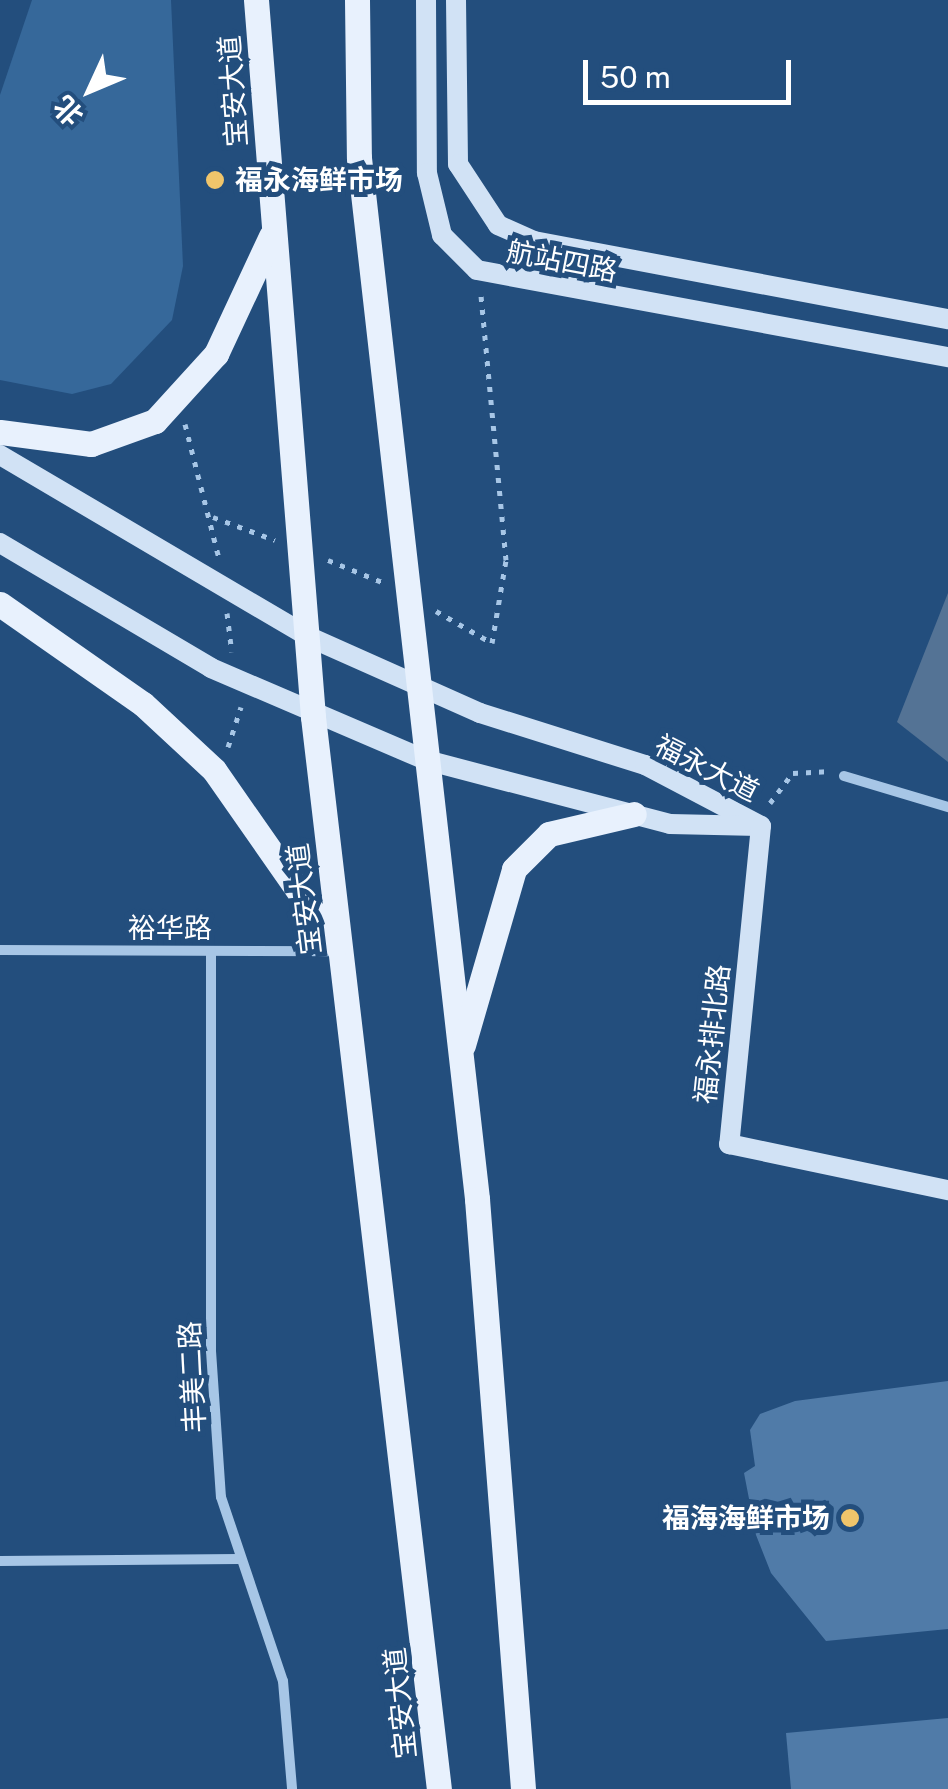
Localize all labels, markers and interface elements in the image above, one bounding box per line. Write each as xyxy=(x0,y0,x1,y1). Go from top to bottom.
street label: 宝安大道 xyxy=(212,34,254,148)
north arrow xyxy=(40,40,140,140)
scale bar xyxy=(588,40,796,102)
text: 50 m xyxy=(600,59,671,95)
text: 北 xyxy=(46,90,90,133)
place label: 福永海鲜市场 xyxy=(235,163,403,197)
marker: 福永海鲜市场 xyxy=(204,169,226,191)
street label: 航站四路 xyxy=(504,234,620,288)
street label: 福永大道 xyxy=(649,728,765,808)
street label: 宝安大道 xyxy=(281,841,327,957)
street label: 裕华路 xyxy=(128,911,212,945)
street label: 福永排北路 xyxy=(688,963,736,1105)
street label: 丰美二路 xyxy=(172,1320,212,1434)
place label: 福海海鲜市场 xyxy=(662,1501,830,1535)
marker: 福海海鲜市场 xyxy=(839,1507,861,1529)
street label: 宝安大道 xyxy=(377,1646,423,1760)

